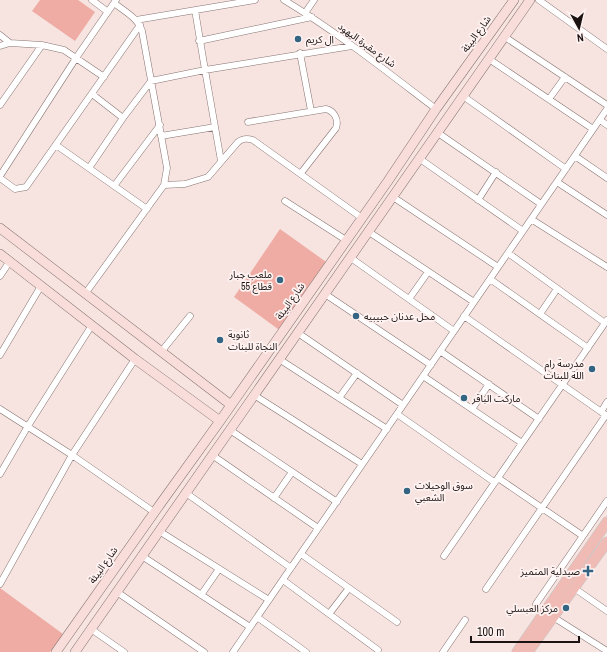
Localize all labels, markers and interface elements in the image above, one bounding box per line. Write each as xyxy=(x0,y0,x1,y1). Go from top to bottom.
north arrow xyxy=(559,8,599,48)
street label: شارع البيئة xyxy=(458,13,495,55)
street label: شارع مقبرة اليهود xyxy=(335,20,399,71)
text: N xyxy=(576,31,585,45)
place label: ال كريم xyxy=(306,33,334,47)
marker: ال كريم xyxy=(293,34,303,44)
place label: ملعب جبار قطاع 55 xyxy=(228,268,273,294)
marker: ملعب جبار قطاع 55 xyxy=(275,275,285,285)
street label: شارع البيئة xyxy=(273,280,308,323)
place label: محل عدنان حبيبيه xyxy=(364,310,435,323)
marker: محل عدنان حبيبيه xyxy=(351,311,361,321)
place label: ثانوية النجاة للبنات xyxy=(228,328,277,353)
marker: ثانوية النجاة للبنات xyxy=(215,335,225,345)
place label: مدرسة رام اللة للبنات xyxy=(544,357,584,382)
marker: مدرسة رام اللة للبنات xyxy=(587,364,597,374)
place label: ماركت الباقر xyxy=(471,392,521,405)
marker: ماركت الباقر xyxy=(459,393,469,403)
place label: سوق الوحيلات الشعبي xyxy=(415,479,473,505)
marker: سوق الوحيلات الشعبي xyxy=(402,486,412,496)
street label: شارع البيئة xyxy=(86,544,121,587)
place label: صيدلية المتميز xyxy=(519,565,580,578)
marker: صيدلية المتميز xyxy=(583,566,593,576)
place label: مركز العبسلي xyxy=(506,602,558,616)
marker: مركز العبسلي xyxy=(561,603,571,613)
scale bar xyxy=(471,618,579,644)
text: 100 m xyxy=(477,624,504,640)

